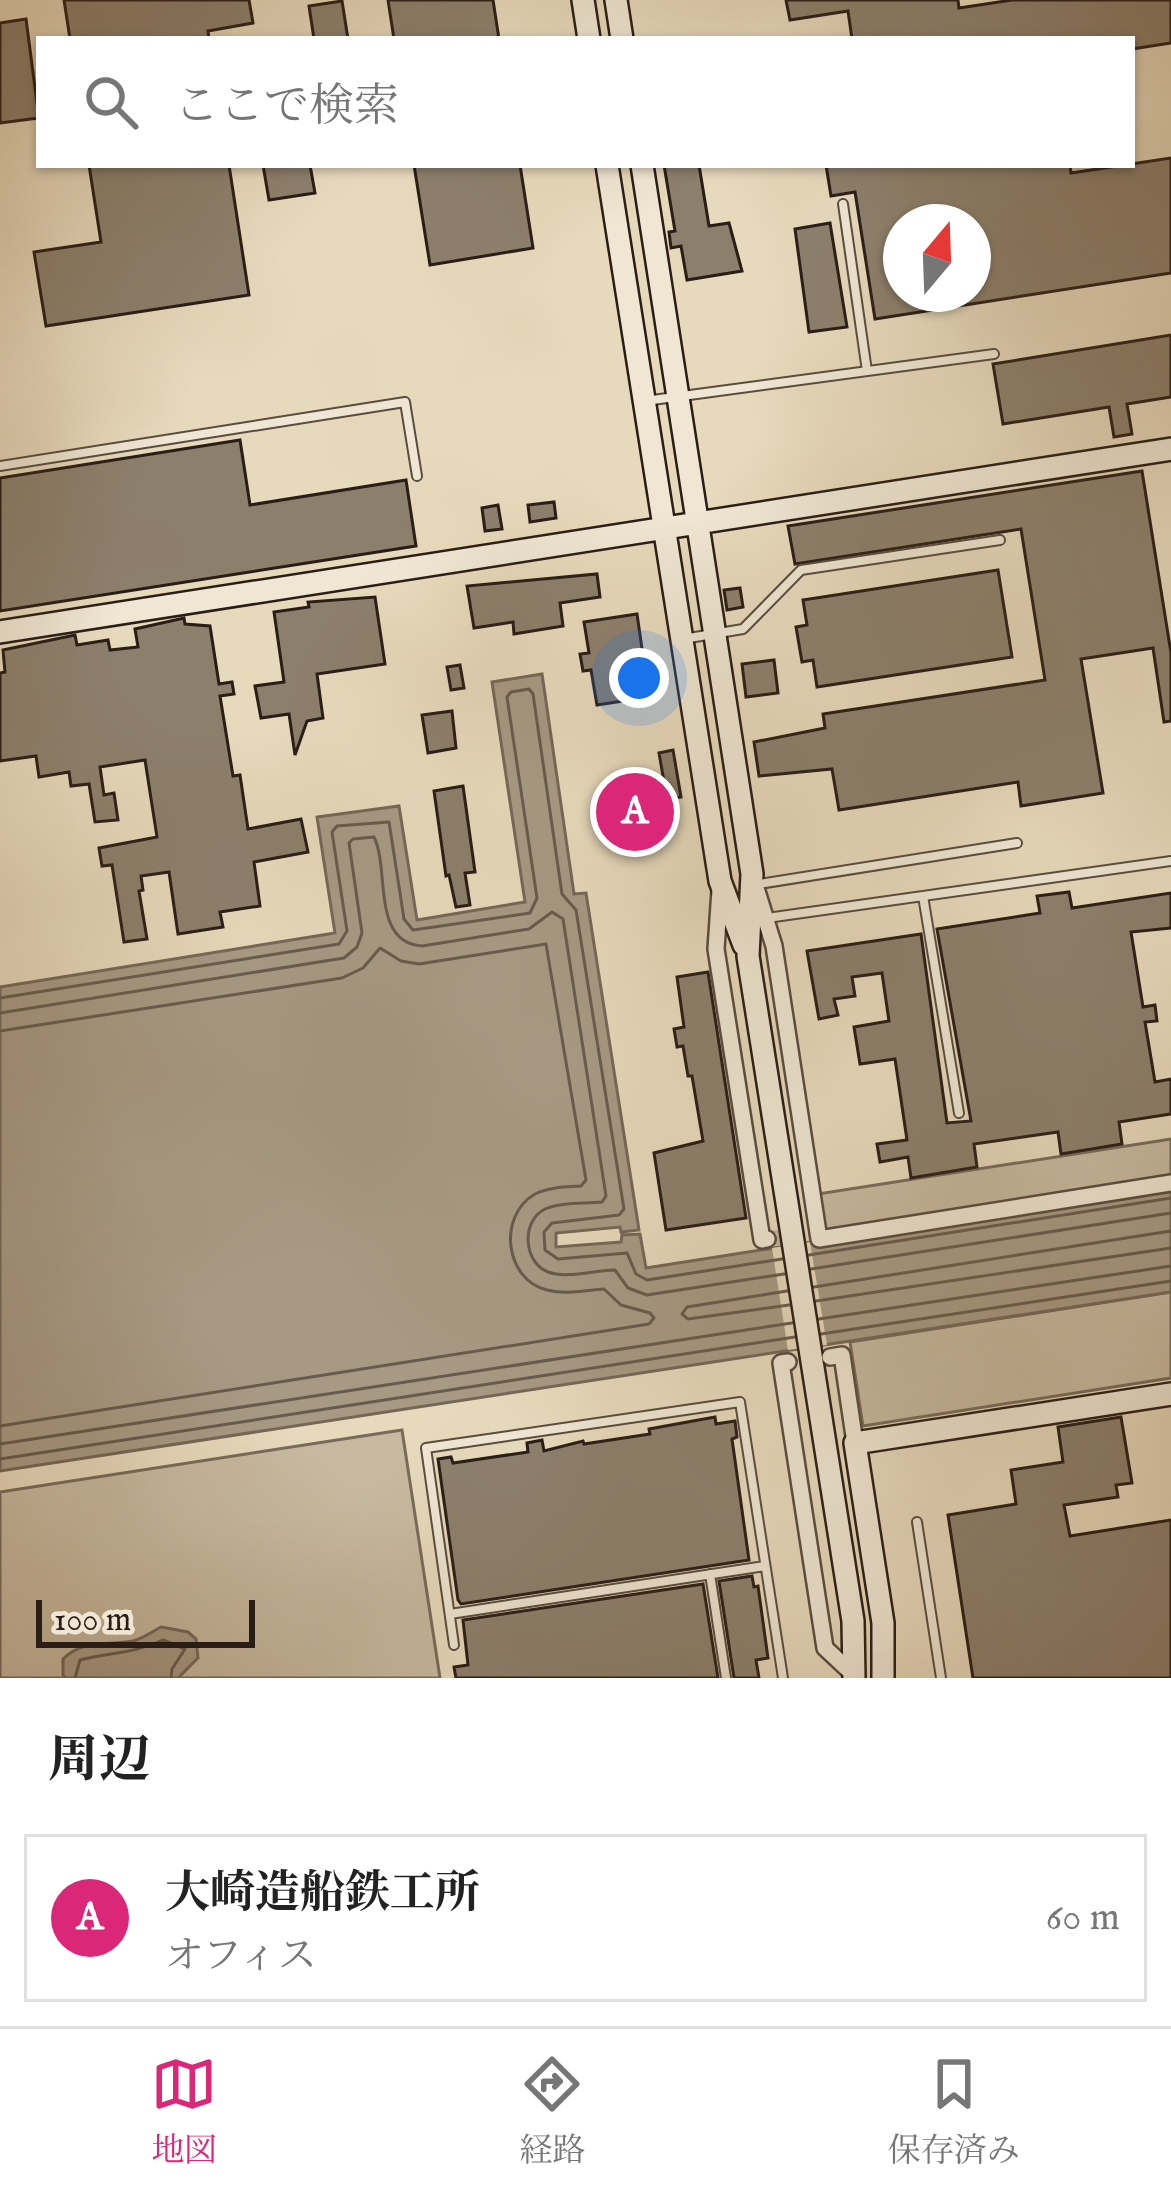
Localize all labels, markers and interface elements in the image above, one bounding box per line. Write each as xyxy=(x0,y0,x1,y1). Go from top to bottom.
search box xyxy=(36,36,1135,168)
icon: search xyxy=(78,69,144,135)
text: ここで検索 xyxy=(174,79,399,136)
north arrow xyxy=(883,204,991,312)
your location xyxy=(609,648,669,708)
pin: A xyxy=(596,767,674,857)
scale bar xyxy=(36,1594,255,1647)
text: 100 m xyxy=(54,1600,131,1642)
text: 周辺 xyxy=(48,1730,150,1795)
text: 大崎造船鉄工所 xyxy=(165,1866,480,1923)
text: A xyxy=(77,1894,103,1943)
text: 60 m xyxy=(1046,1894,1120,1943)
text: オフィス xyxy=(165,1933,317,1982)
tab: 地図 xyxy=(151,2051,217,2173)
tab: 経路 xyxy=(519,2051,585,2173)
tab: 保存済み xyxy=(888,2051,1020,2173)

